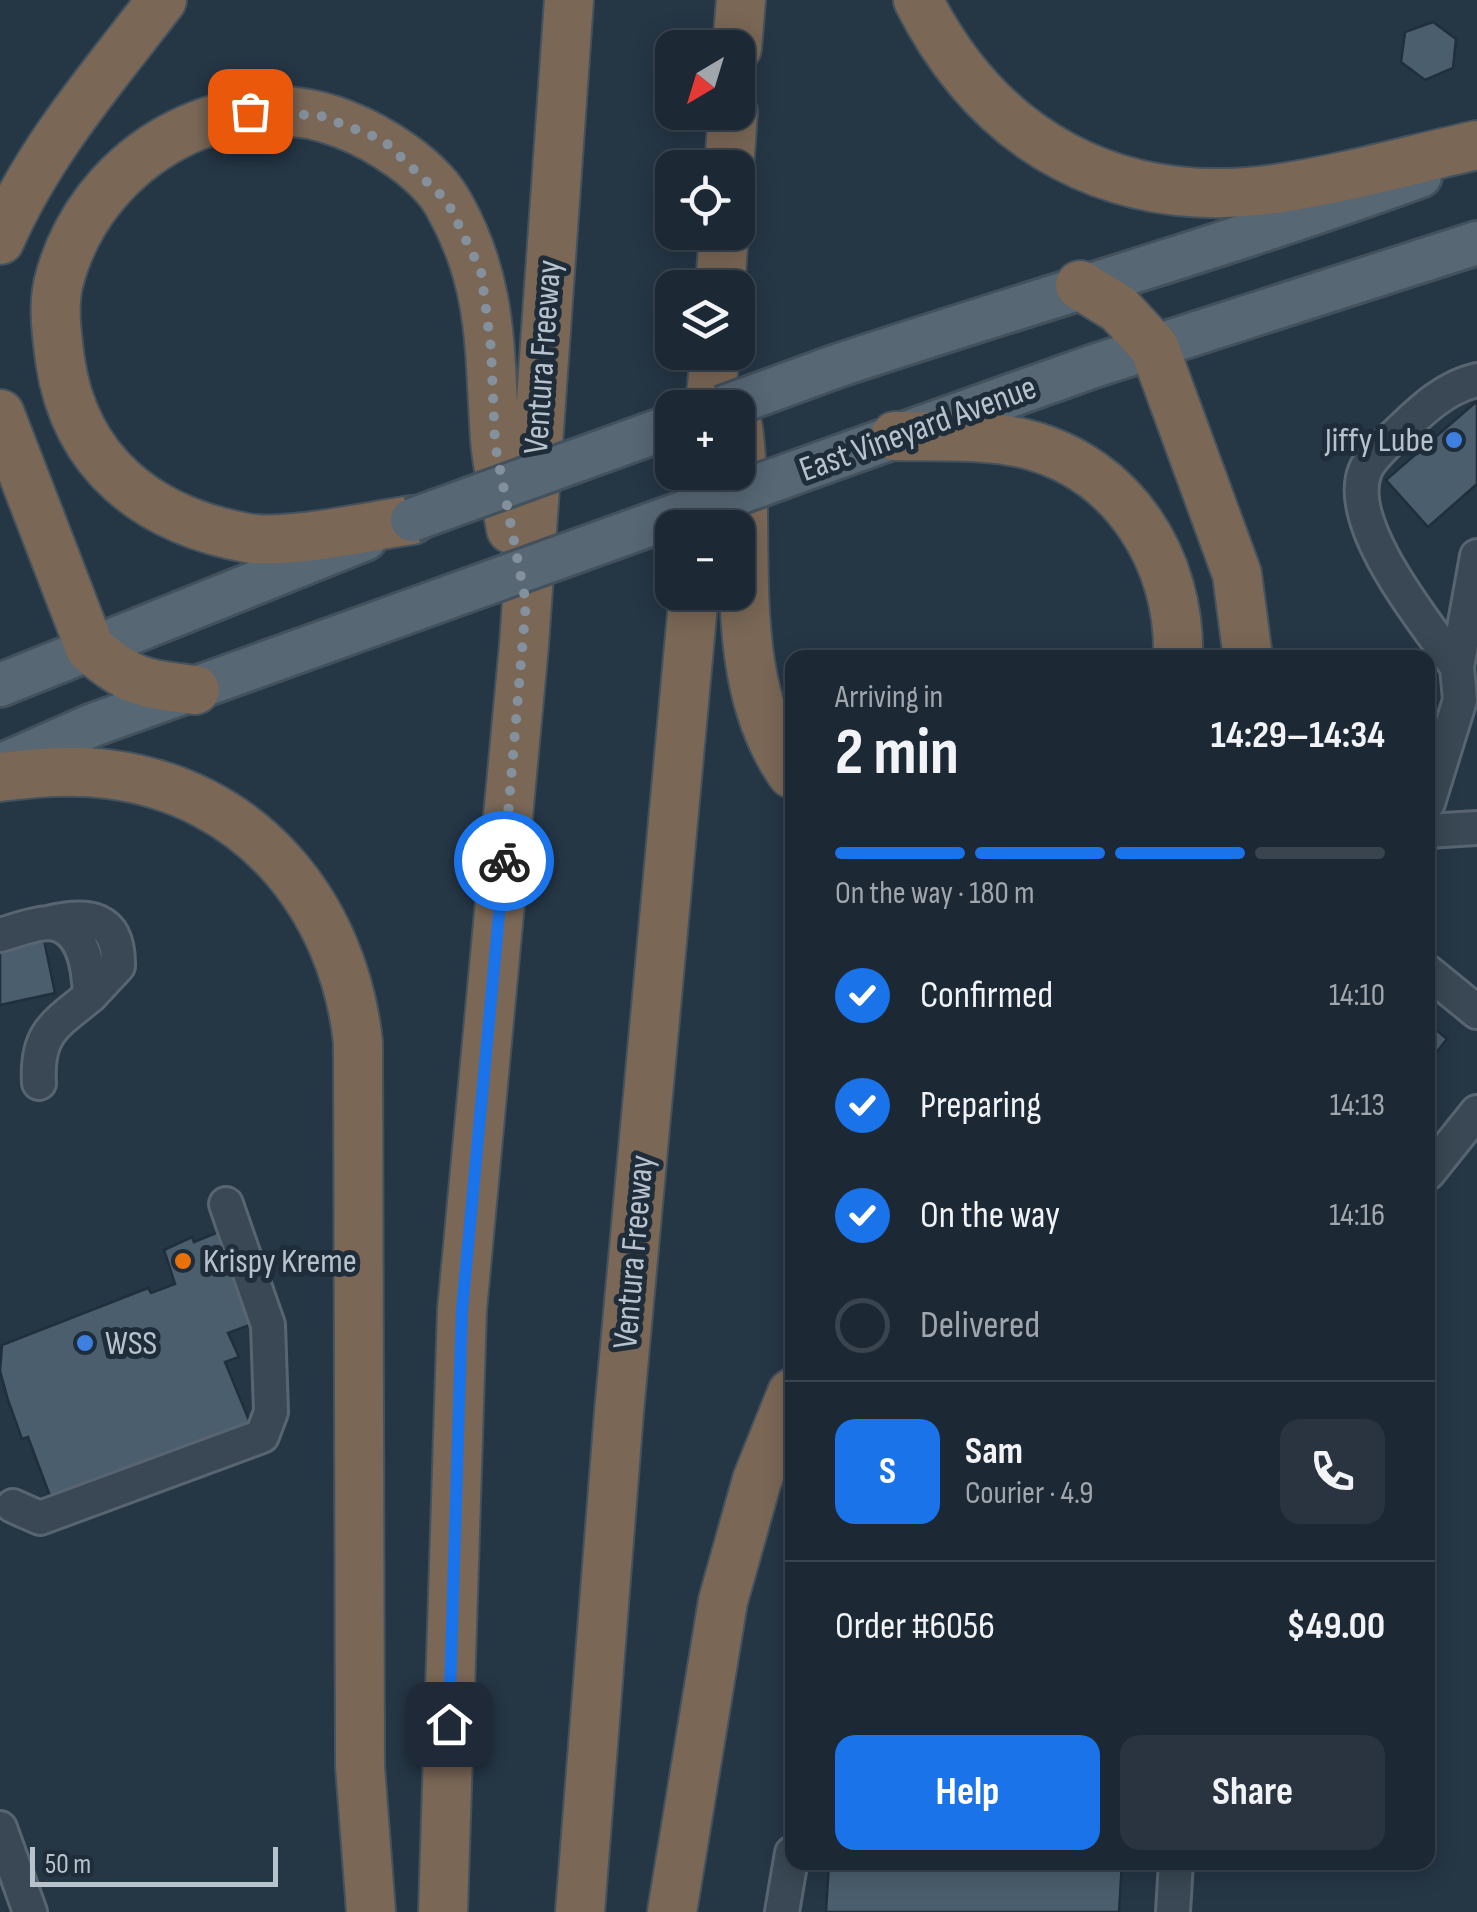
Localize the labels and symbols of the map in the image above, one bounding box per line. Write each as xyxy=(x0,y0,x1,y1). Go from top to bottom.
north arrow xyxy=(655,30,755,130)
pin xyxy=(208,69,293,154)
street label: Ventura Freeway xyxy=(515,259,571,455)
street label: East Vineyard Avenue xyxy=(794,366,1042,492)
place label: Jiffy Lube xyxy=(1324,419,1434,462)
marker: Jiffy Lube xyxy=(1443,429,1465,451)
courier xyxy=(454,811,554,911)
street label: Ventura Freeway xyxy=(604,1153,664,1351)
place label: Krispy Kreme xyxy=(203,1240,357,1283)
marker: Krispy Kreme xyxy=(172,1250,194,1272)
place label: WSS xyxy=(105,1322,157,1365)
marker: WSS xyxy=(74,1332,96,1354)
pin xyxy=(407,1682,492,1767)
scale bar xyxy=(30,1842,278,1886)

